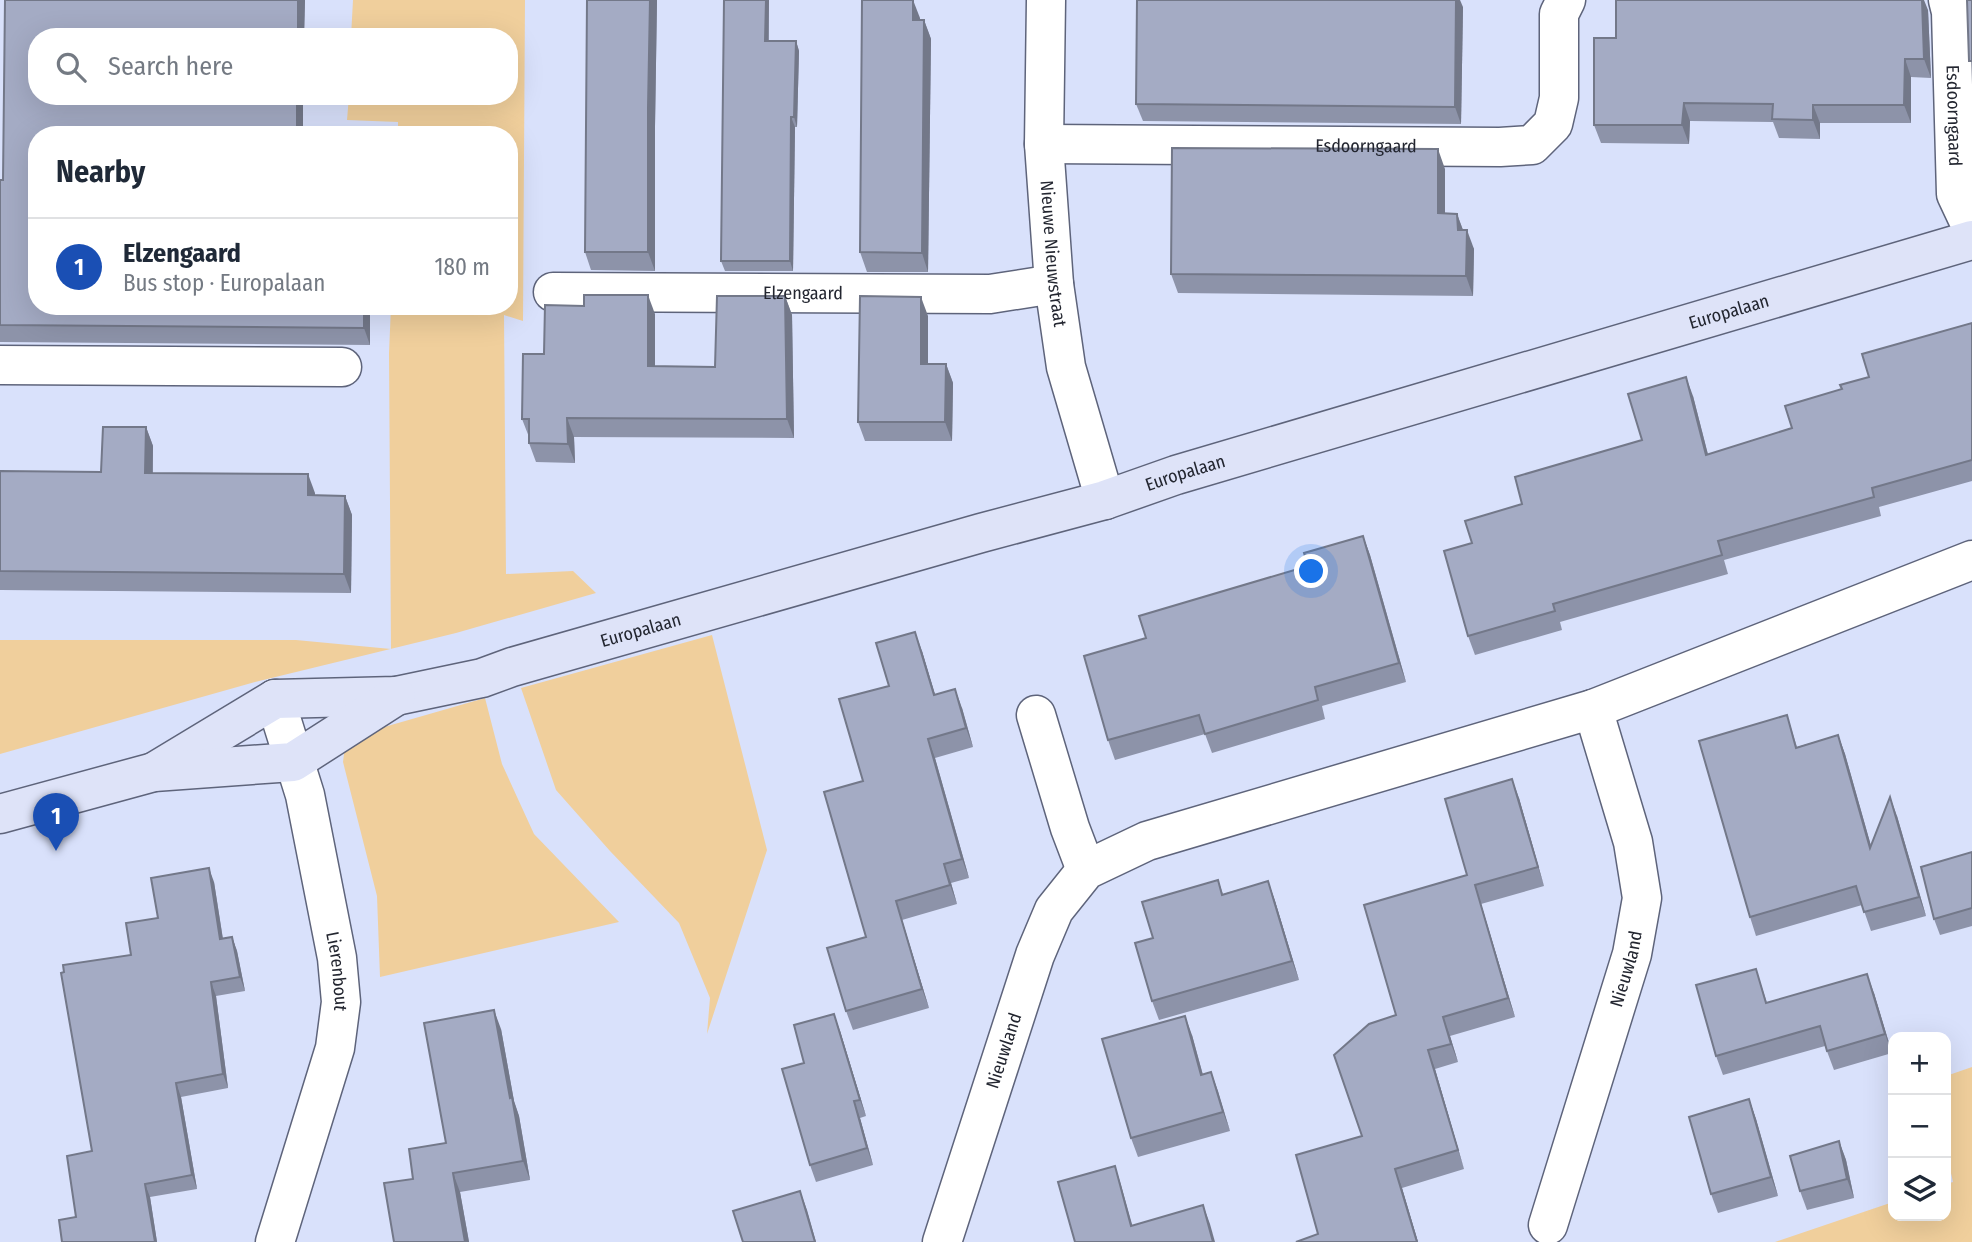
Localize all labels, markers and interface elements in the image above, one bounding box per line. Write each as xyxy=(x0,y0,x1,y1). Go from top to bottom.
search box xyxy=(28,28,518,105)
icon: search xyxy=(52,48,90,86)
text: Search here xyxy=(108,51,233,82)
street label: Esdoorngaard xyxy=(1941,65,1966,167)
street label: Esdoorngaard xyxy=(1315,135,1417,157)
text: Nearby xyxy=(56,154,145,190)
street label: Nieuwe Nieuwstraat xyxy=(1036,180,1071,328)
text: Elzengaard xyxy=(123,238,241,269)
text: 1 xyxy=(74,253,84,281)
text: 180 m xyxy=(434,253,490,281)
text: Bus stop · Europalaan xyxy=(123,269,325,297)
street label: Elzengaard xyxy=(763,282,843,304)
street label: Europalaan xyxy=(1686,290,1772,334)
street label: Europalaan xyxy=(1142,450,1228,496)
your location xyxy=(1294,554,1328,588)
street label: Europalaan xyxy=(598,608,683,652)
pin: 1 xyxy=(33,793,79,851)
street label: Nieuwland xyxy=(1605,929,1647,1010)
street label: Lierenbout xyxy=(321,930,352,1013)
street label: Nieuwland xyxy=(981,1010,1026,1091)
map controls xyxy=(1888,1032,1951,1221)
button: + xyxy=(1888,1032,1951,1095)
button: − xyxy=(1888,1095,1951,1158)
button: layers xyxy=(1888,1158,1951,1221)

